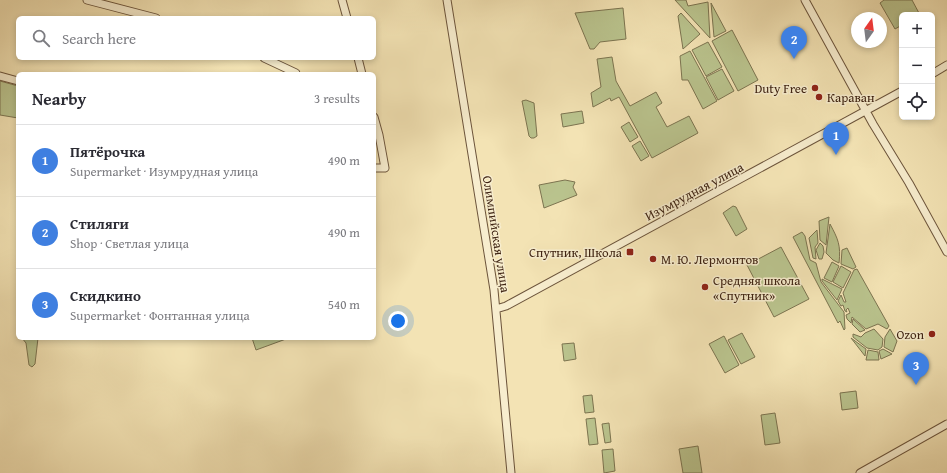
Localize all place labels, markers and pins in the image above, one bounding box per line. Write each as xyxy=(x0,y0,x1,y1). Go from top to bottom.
pin: 2 xyxy=(781,26,807,59)
place label: Duty Free xyxy=(754,79,807,98)
marker: Duty Free xyxy=(810,83,820,93)
place label: Караван xyxy=(827,88,875,107)
marker: Караван xyxy=(814,92,824,102)
pin: 1 xyxy=(823,122,849,155)
place label: Спутник, Школа xyxy=(529,243,623,262)
marker: Спутник, Школа xyxy=(625,247,635,257)
place label: М. Ю. Лермонтов xyxy=(661,250,758,269)
marker: М. Ю. Лермонтов xyxy=(648,254,658,264)
place label: Средняя школа «Спутник» xyxy=(713,271,801,305)
marker: Средняя школа «Спутник» xyxy=(700,282,710,292)
place label: Ozon xyxy=(896,325,925,344)
marker: Ozon xyxy=(927,329,937,339)
pin: 3 xyxy=(903,352,929,385)

